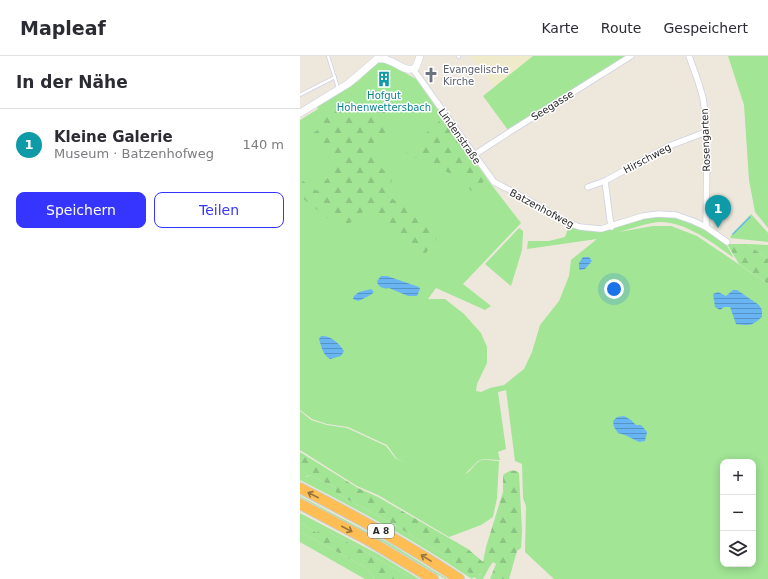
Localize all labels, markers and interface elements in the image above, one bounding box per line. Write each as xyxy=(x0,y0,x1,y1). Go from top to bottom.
text: Mapleaf xyxy=(20,17,106,39)
text: Karte xyxy=(541,20,579,36)
text: Route xyxy=(601,20,641,36)
text: Gespeichert xyxy=(663,20,748,36)
place label: Evangelische Kirche xyxy=(443,64,509,87)
church icon: Evangelische Kirche xyxy=(422,66,440,84)
building icon: Hofgut Hohenwettersbach xyxy=(375,70,393,88)
text: In der Nähe xyxy=(16,72,128,92)
street label: Seegasse xyxy=(529,88,575,123)
place label: Hofgut Hohenwettersbach xyxy=(337,90,431,113)
street label: Lindenstraße xyxy=(436,106,483,166)
street label: Rosengarten xyxy=(699,108,712,172)
text: Kleine Galerie xyxy=(54,128,173,146)
text: 1 xyxy=(24,137,34,152)
text: 140 m xyxy=(242,137,284,152)
street label: Hirschweg xyxy=(622,141,673,176)
text: Museum · Batzenhofweg xyxy=(54,146,214,161)
street label: Batzenhofweg xyxy=(508,187,576,230)
button: Speichern xyxy=(16,192,146,228)
button: Teilen xyxy=(154,192,284,228)
pin: 1 xyxy=(705,195,731,228)
your location xyxy=(604,279,624,299)
map controls xyxy=(720,459,756,567)
button: + xyxy=(720,459,756,495)
one-way arrow xyxy=(307,490,319,498)
button: − xyxy=(720,495,756,531)
road number: A 8 xyxy=(368,524,394,538)
one-way arrow xyxy=(341,525,353,533)
button: layers xyxy=(720,531,756,567)
one-way arrow xyxy=(420,553,432,561)

